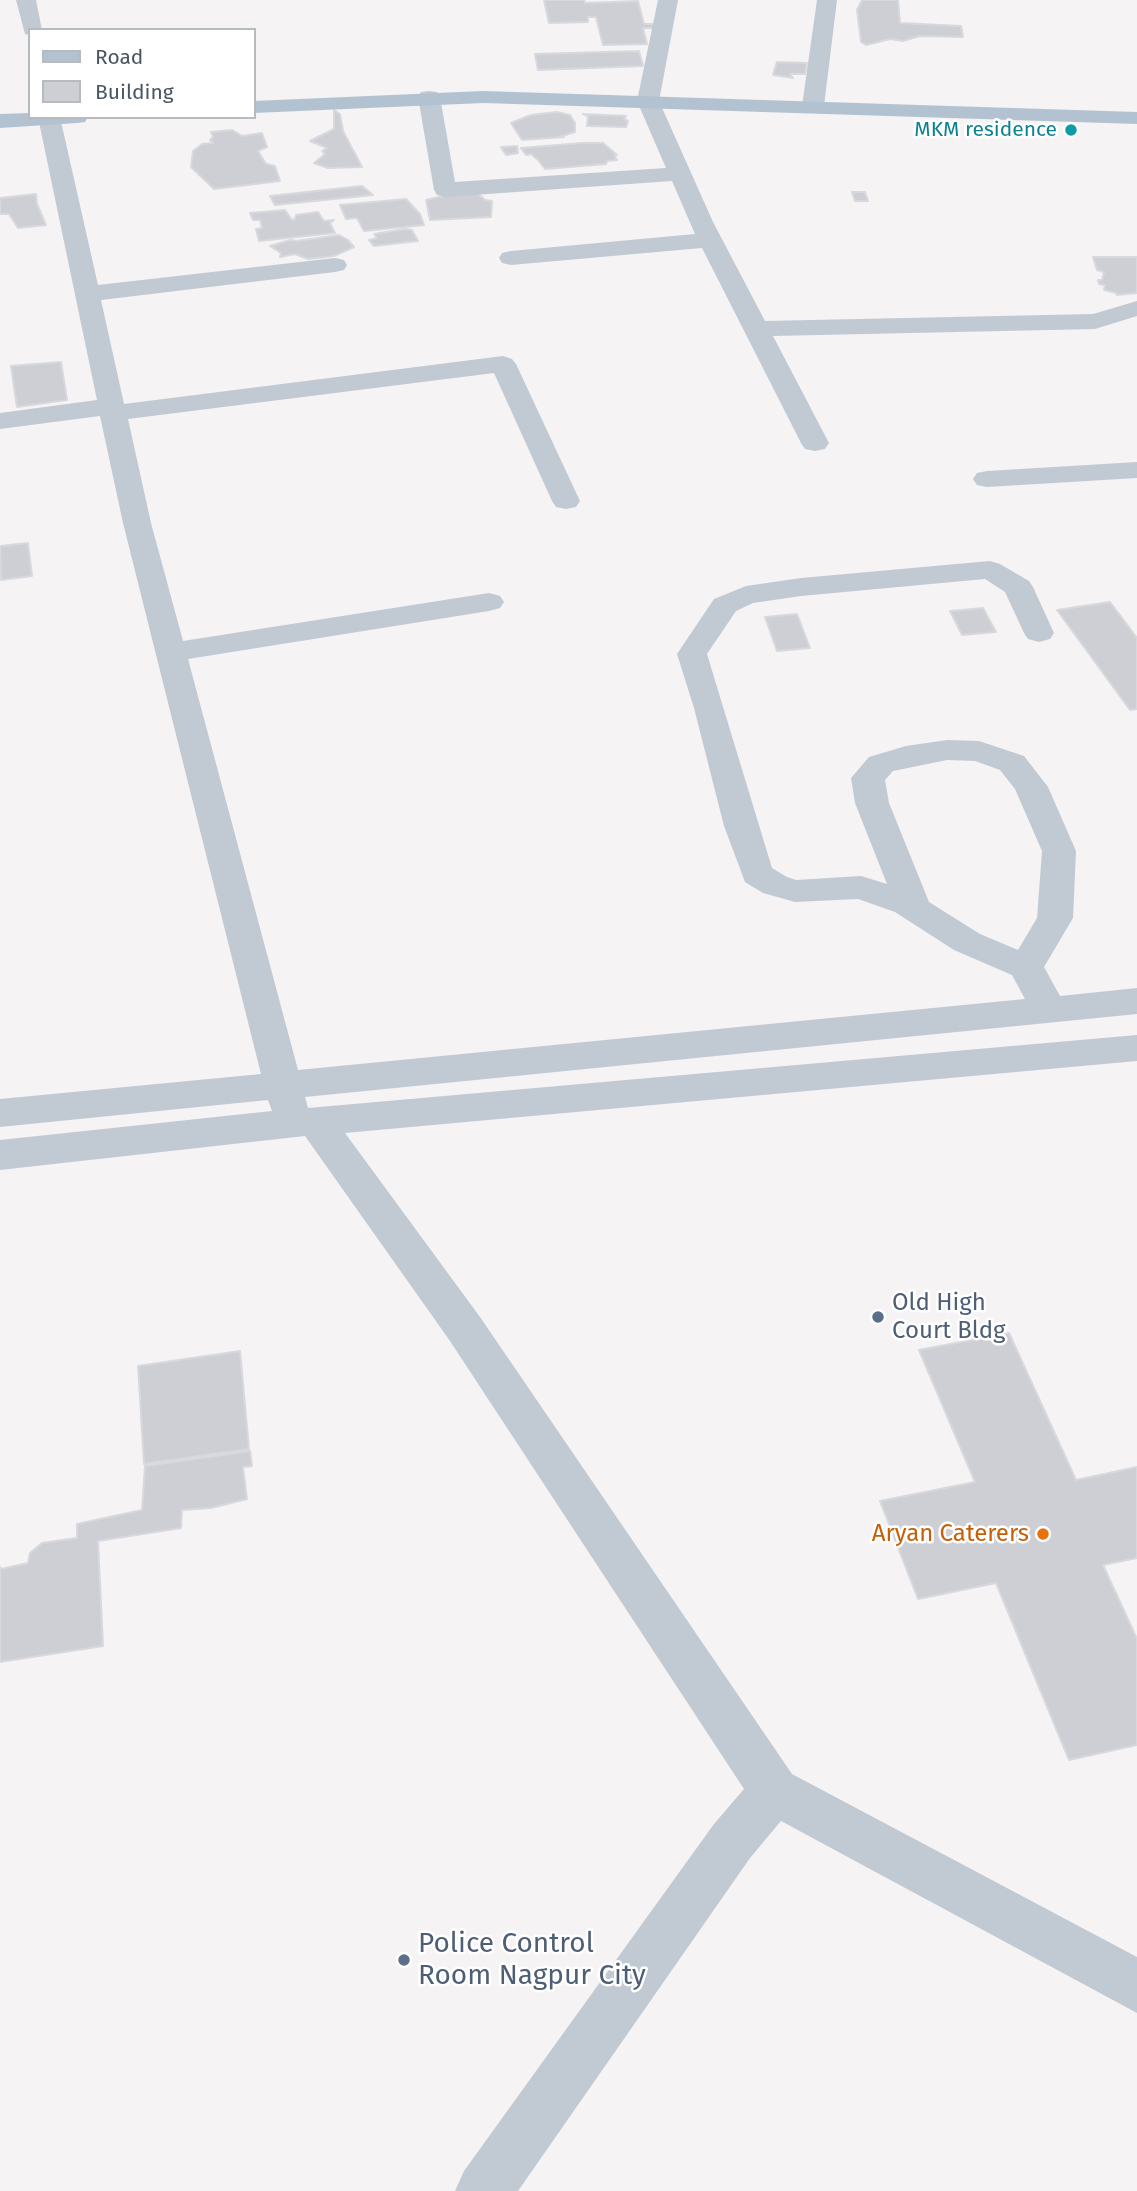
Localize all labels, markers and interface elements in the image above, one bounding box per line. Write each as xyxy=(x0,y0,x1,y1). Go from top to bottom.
legend xyxy=(28,28,256,119)
text: Road xyxy=(95,44,143,70)
text: Building xyxy=(95,79,174,105)
place label: MKM residence xyxy=(914,117,1057,143)
marker: MKM residence xyxy=(1063,122,1079,138)
place label: Old High Court Bldg xyxy=(892,1289,1006,1345)
marker: Old High Court Bldg xyxy=(870,1309,886,1325)
place label: Aryan Caterers xyxy=(872,1520,1029,1548)
marker: Aryan Caterers xyxy=(1035,1526,1051,1542)
place label: Police Control Room Nagpur City xyxy=(418,1927,646,1993)
marker: Police Control Room Nagpur City xyxy=(396,1952,412,1968)

